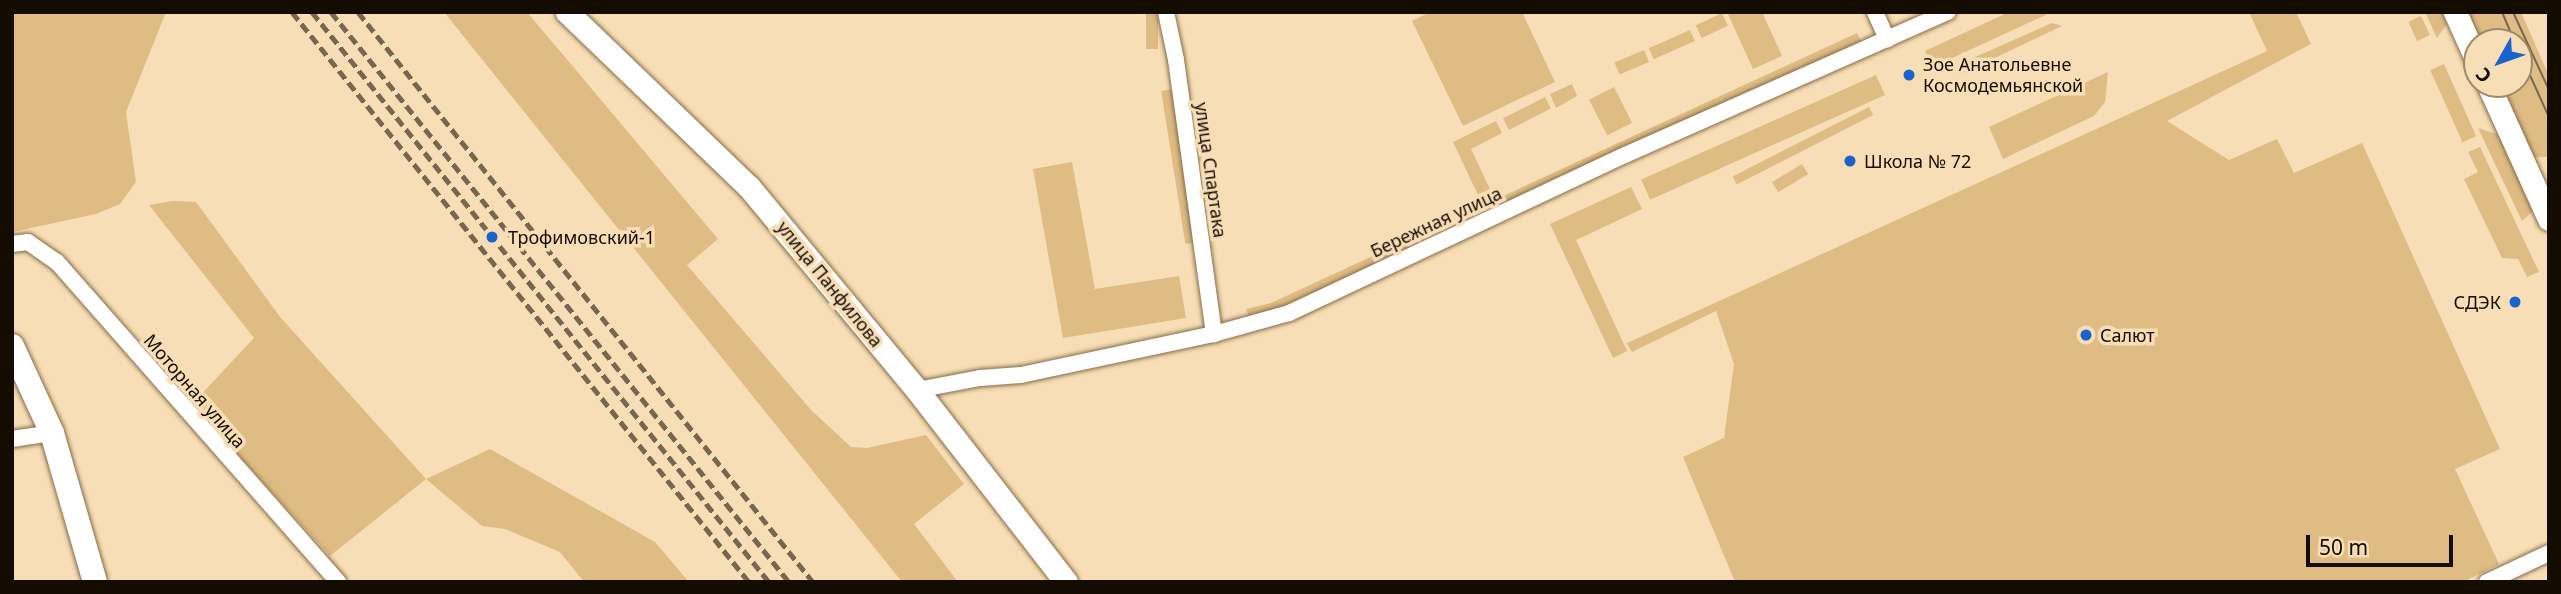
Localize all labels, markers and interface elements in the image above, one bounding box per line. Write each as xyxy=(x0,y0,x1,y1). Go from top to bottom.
north arrow xyxy=(2463,28,2533,98)
place label: Зое Анатольевне Космодемьянской xyxy=(1923,54,2083,96)
text: С xyxy=(2470,62,2497,88)
marker: Зое Анатольевне Космодемьянской xyxy=(1901,67,1917,83)
street label: улица Спартака xyxy=(1191,101,1231,239)
place label: Школа № 72 xyxy=(1864,150,1971,172)
marker: Школа № 72 xyxy=(1842,153,1858,169)
street label: Бережная улица xyxy=(1367,182,1505,262)
street label: улица Панфилова xyxy=(773,217,887,351)
place label: Трофимовский-1 xyxy=(508,226,655,248)
marker: Трофимовский-1 xyxy=(482,227,502,247)
place label: СДЭК xyxy=(2453,291,2501,313)
marker: СДЭК xyxy=(2507,294,2523,310)
place label: Салют xyxy=(2100,324,2155,346)
marker: Салют xyxy=(2078,327,2094,343)
street label: Моторная улица xyxy=(140,330,250,452)
scale bar xyxy=(2309,520,2456,564)
text: 50 m xyxy=(2319,533,2368,561)

